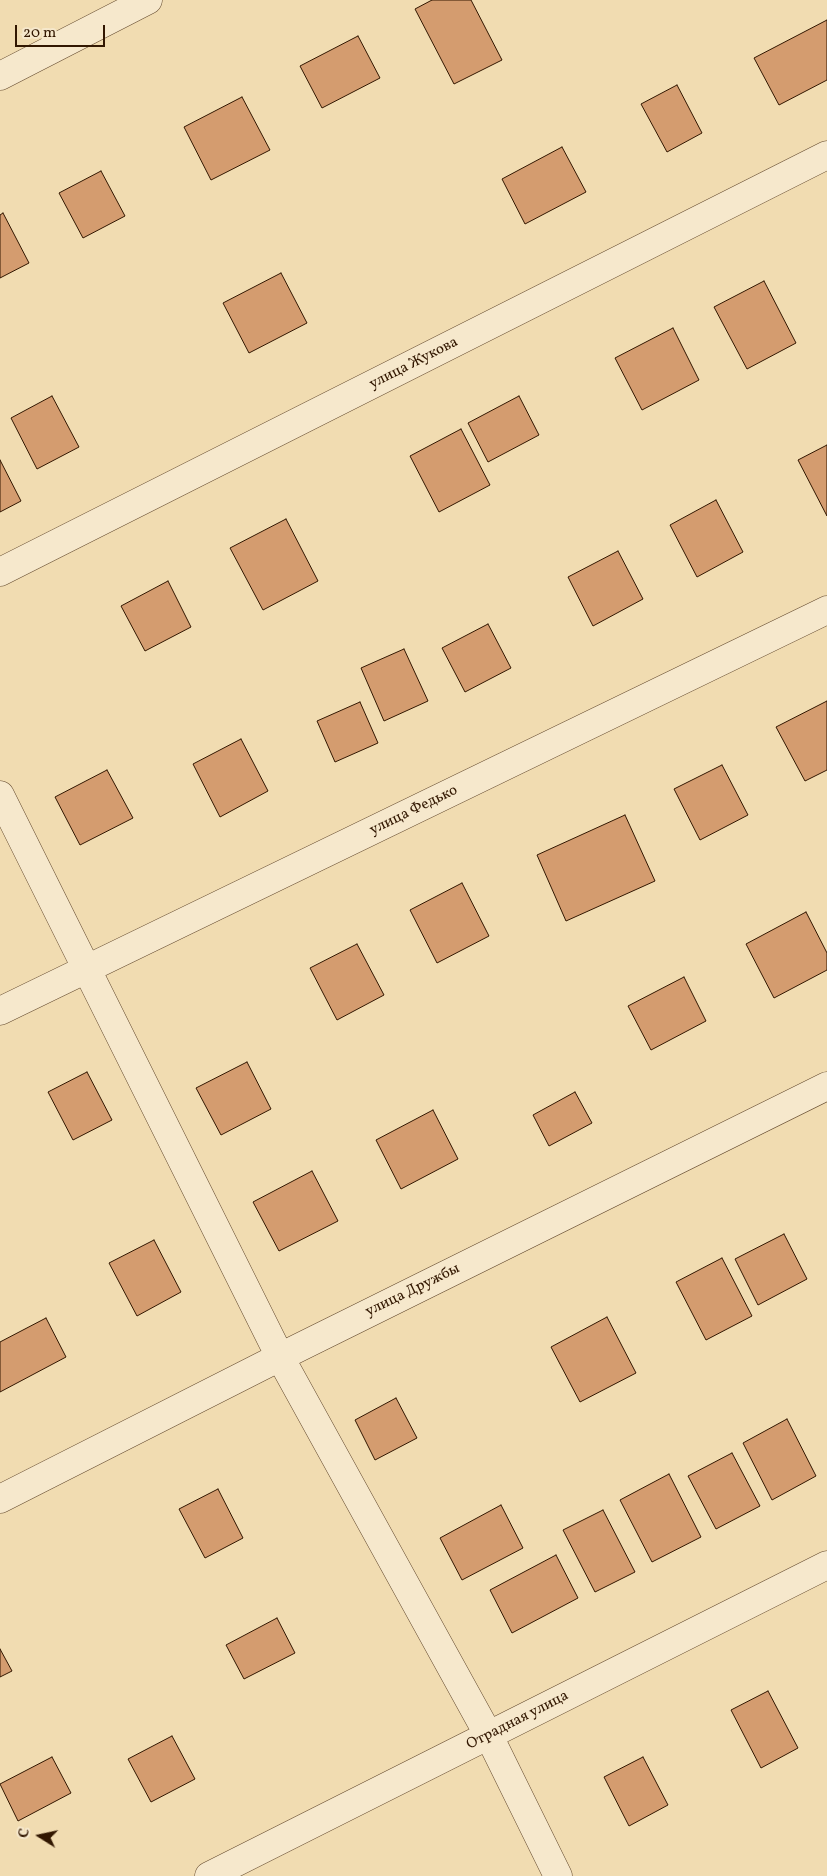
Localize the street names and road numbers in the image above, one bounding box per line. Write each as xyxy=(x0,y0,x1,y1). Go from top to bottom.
street label: улица Жукова xyxy=(367,334,461,394)
street label: улица Федько xyxy=(367,782,461,840)
street label: улица Дружбы xyxy=(363,1260,463,1322)
street label: Отрадная улица xyxy=(464,1687,572,1755)

